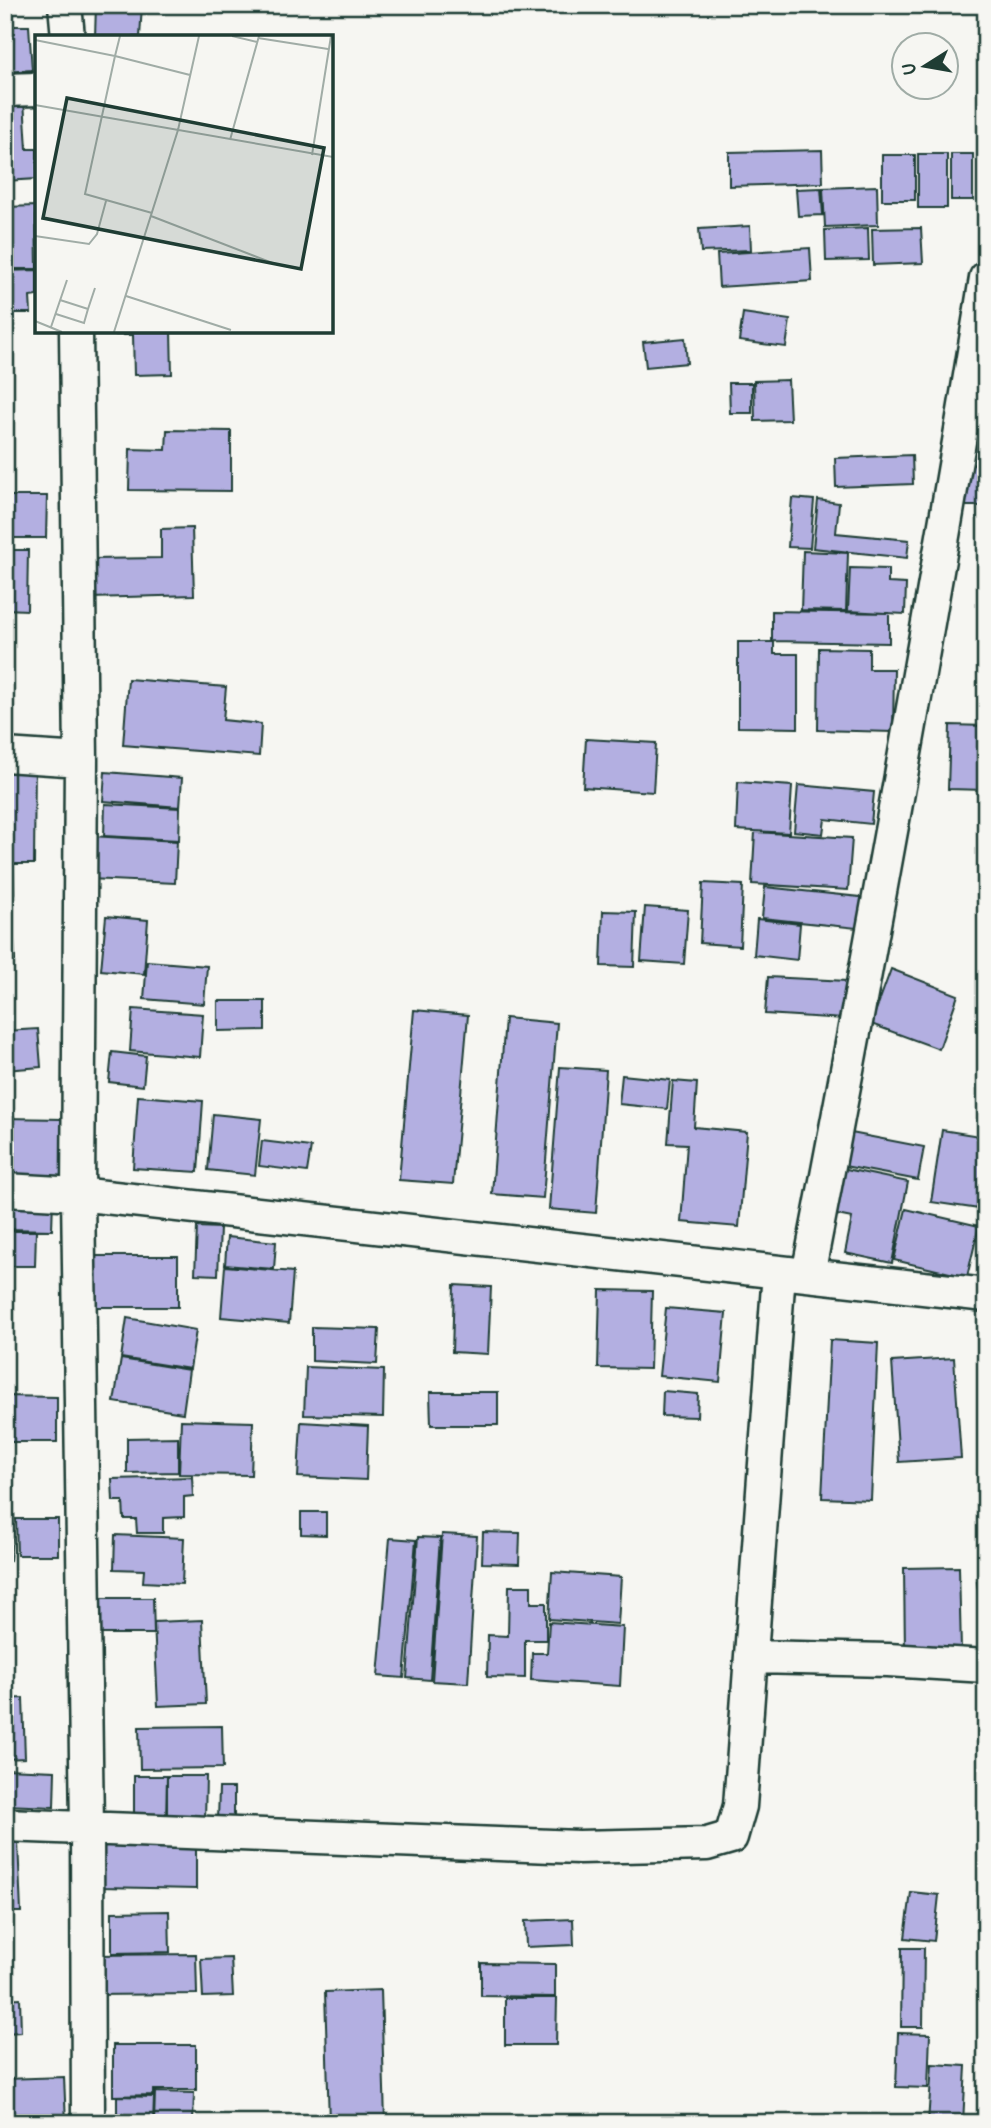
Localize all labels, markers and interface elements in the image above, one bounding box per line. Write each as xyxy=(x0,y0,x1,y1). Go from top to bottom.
north arrow xyxy=(890,32,960,102)
inset map xyxy=(35,35,332,332)
text: U xyxy=(894,61,922,77)

